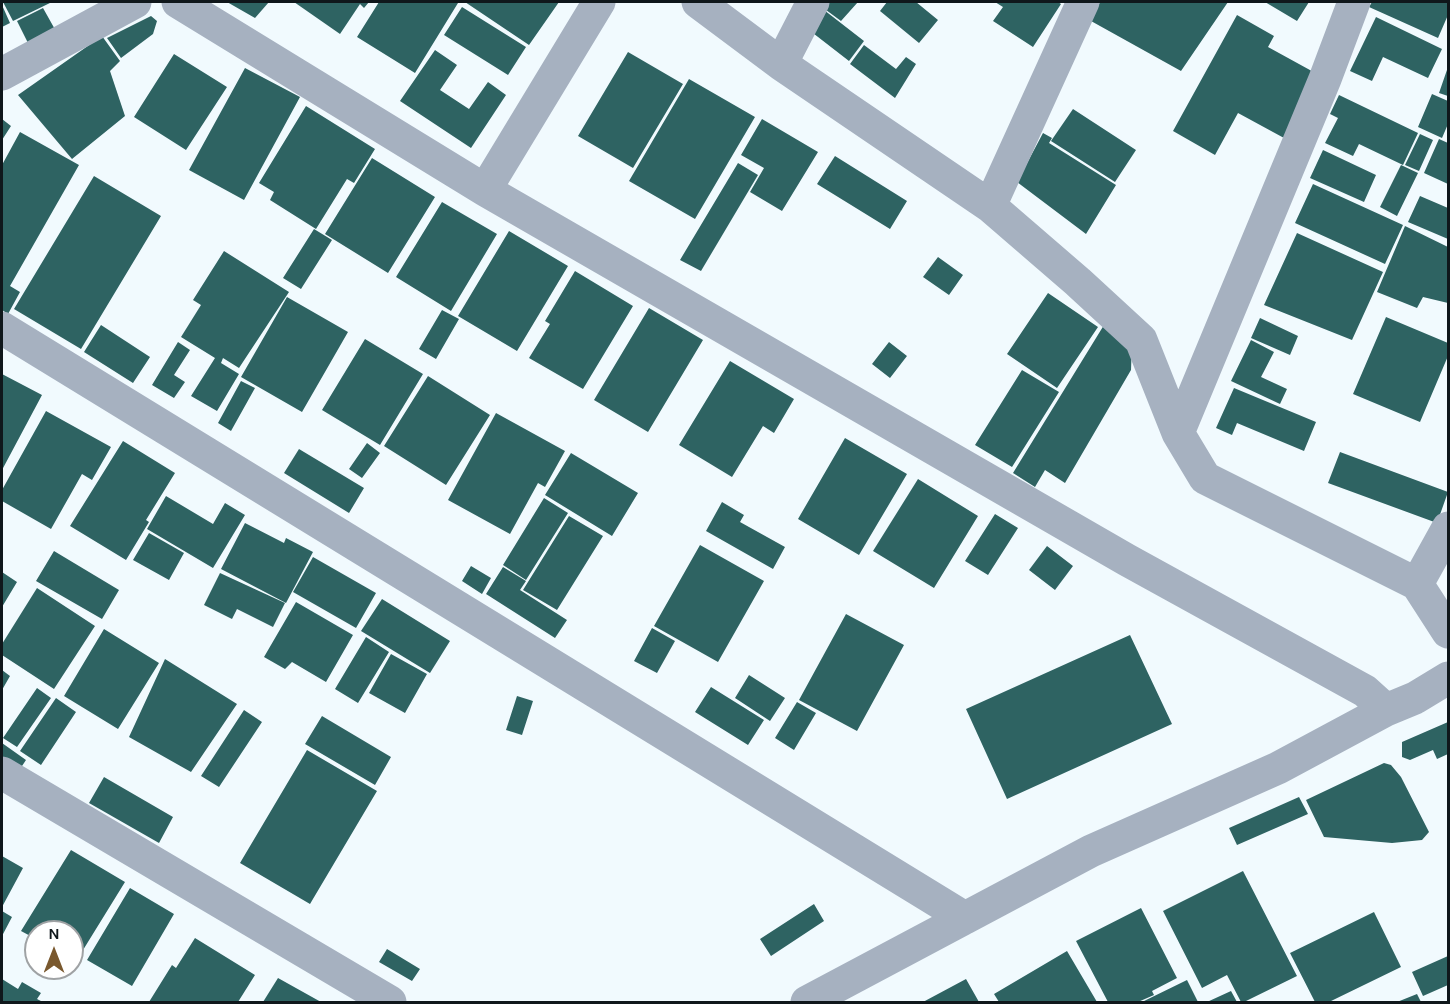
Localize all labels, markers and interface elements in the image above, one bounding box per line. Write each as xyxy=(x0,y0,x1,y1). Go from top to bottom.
north arrow xyxy=(24,920,84,980)
text: N xyxy=(48,924,60,943)

